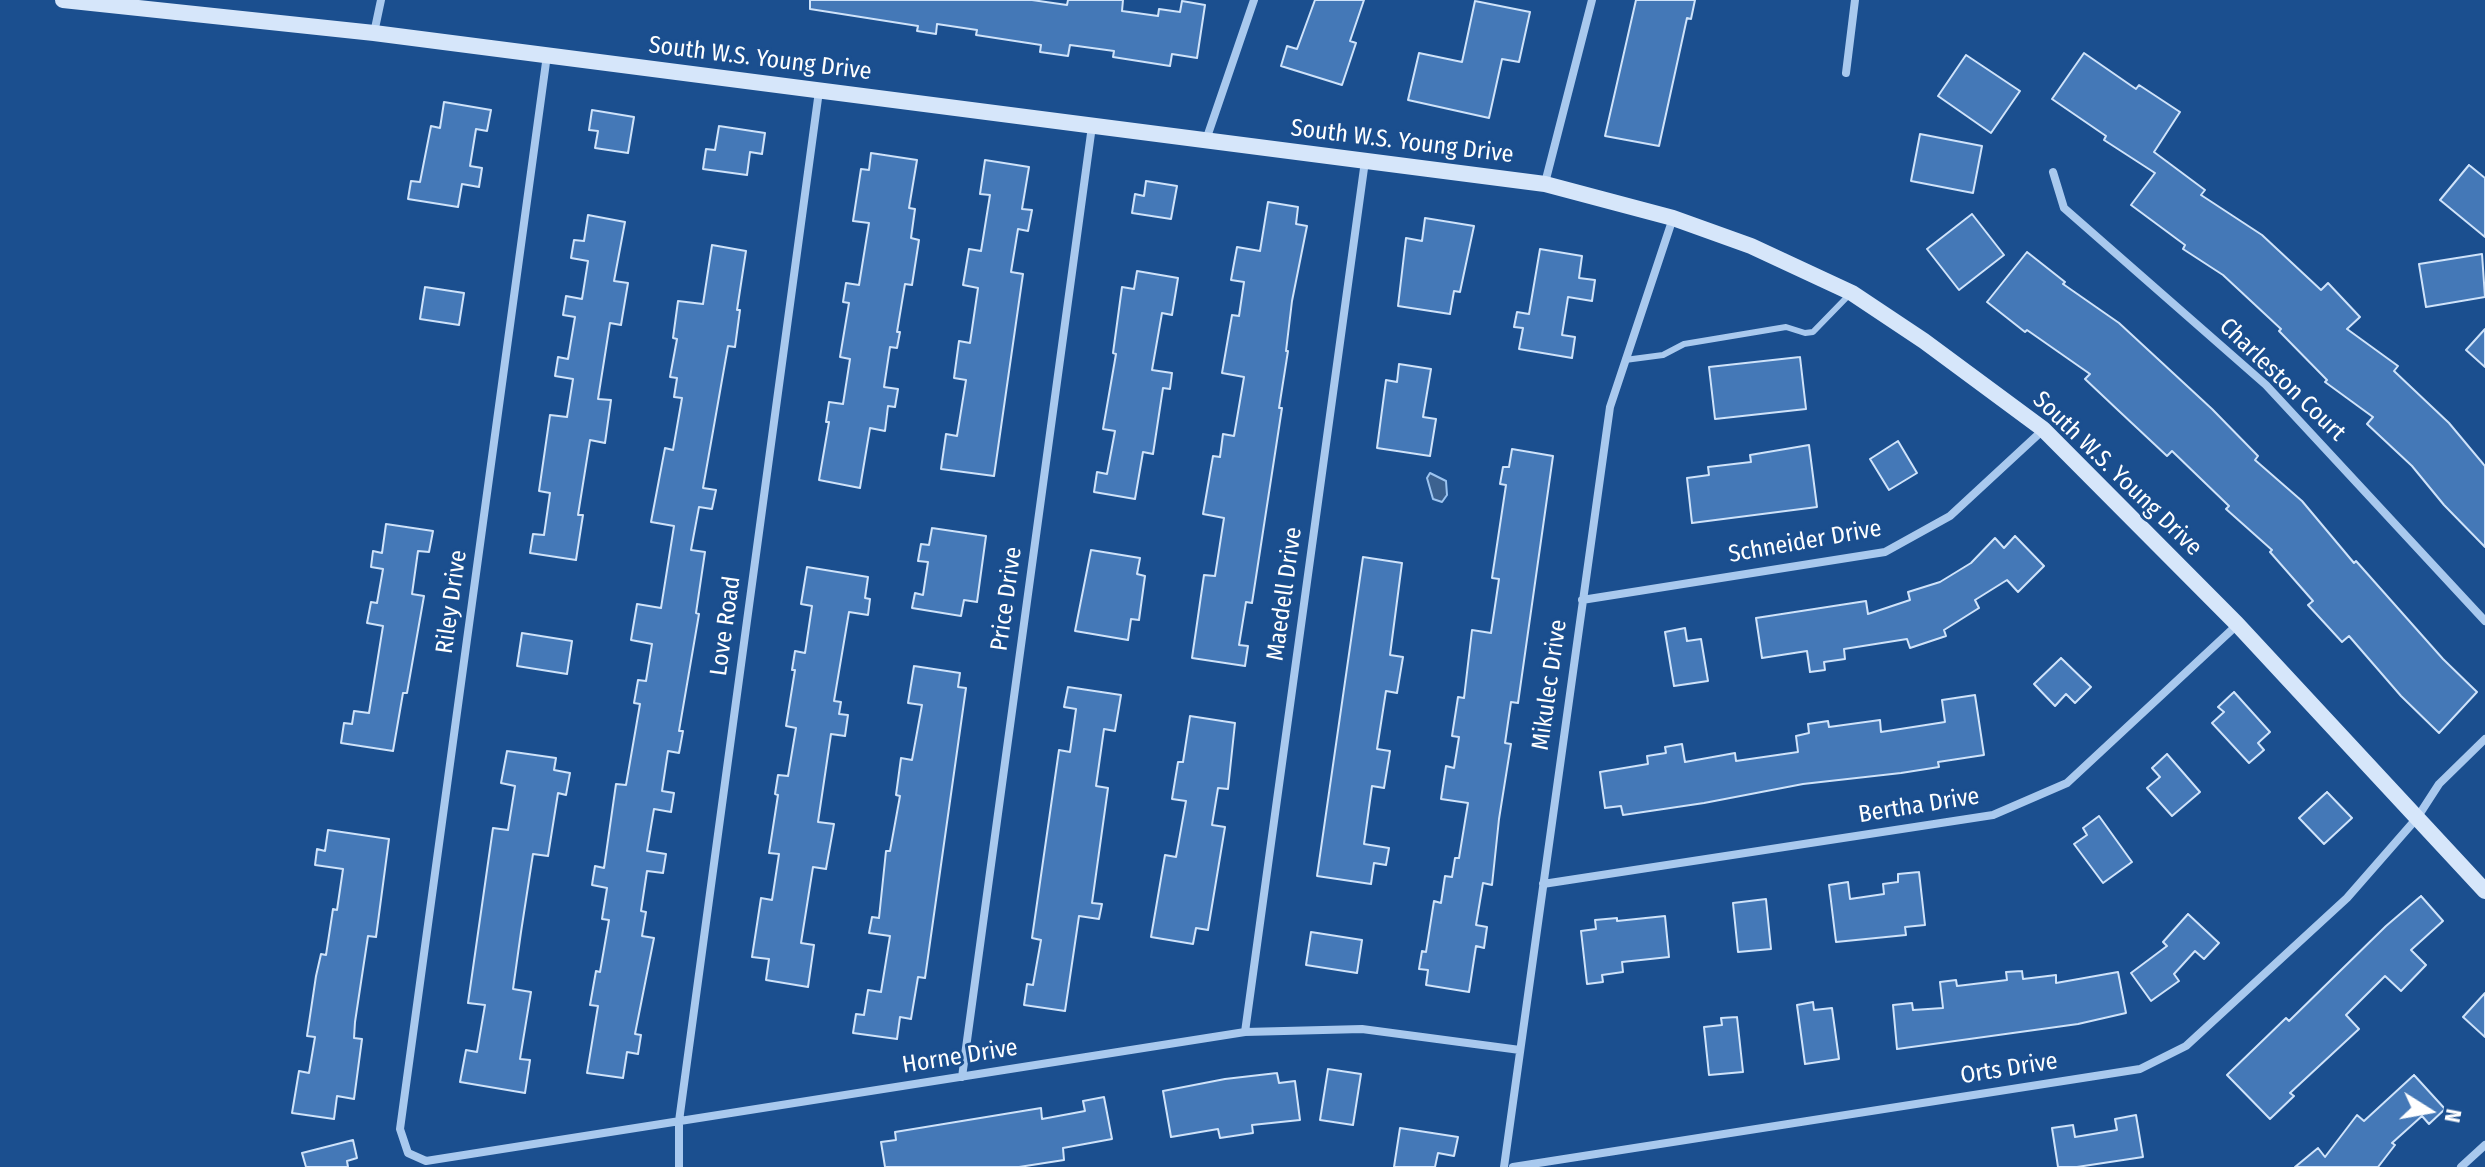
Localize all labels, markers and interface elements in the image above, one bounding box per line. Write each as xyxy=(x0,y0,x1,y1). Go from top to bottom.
street label: South W.S. Young Drive xyxy=(647,31,873,87)
street label: South W.S. Young Drive xyxy=(1289,114,1515,170)
street label: Charleston Court xyxy=(2213,312,2351,448)
street label: South W.S. Young Drive xyxy=(2026,386,2208,562)
street label: Schneider Drive xyxy=(1726,514,1884,570)
street label: Maedell Drive xyxy=(1261,525,1309,663)
street label: Price Drive xyxy=(985,545,1029,653)
street label: Riley Drive xyxy=(430,548,474,656)
street label: Love Road xyxy=(705,574,747,678)
street label: Mikulec Drive xyxy=(1527,618,1573,752)
street label: Bertha Drive xyxy=(1856,782,1982,830)
street label: Horne Drive xyxy=(900,1034,1020,1080)
street label: Orts Drive xyxy=(1958,1047,2060,1091)
north arrow xyxy=(2389,1071,2469,1151)
text: N xyxy=(2439,1107,2468,1125)

